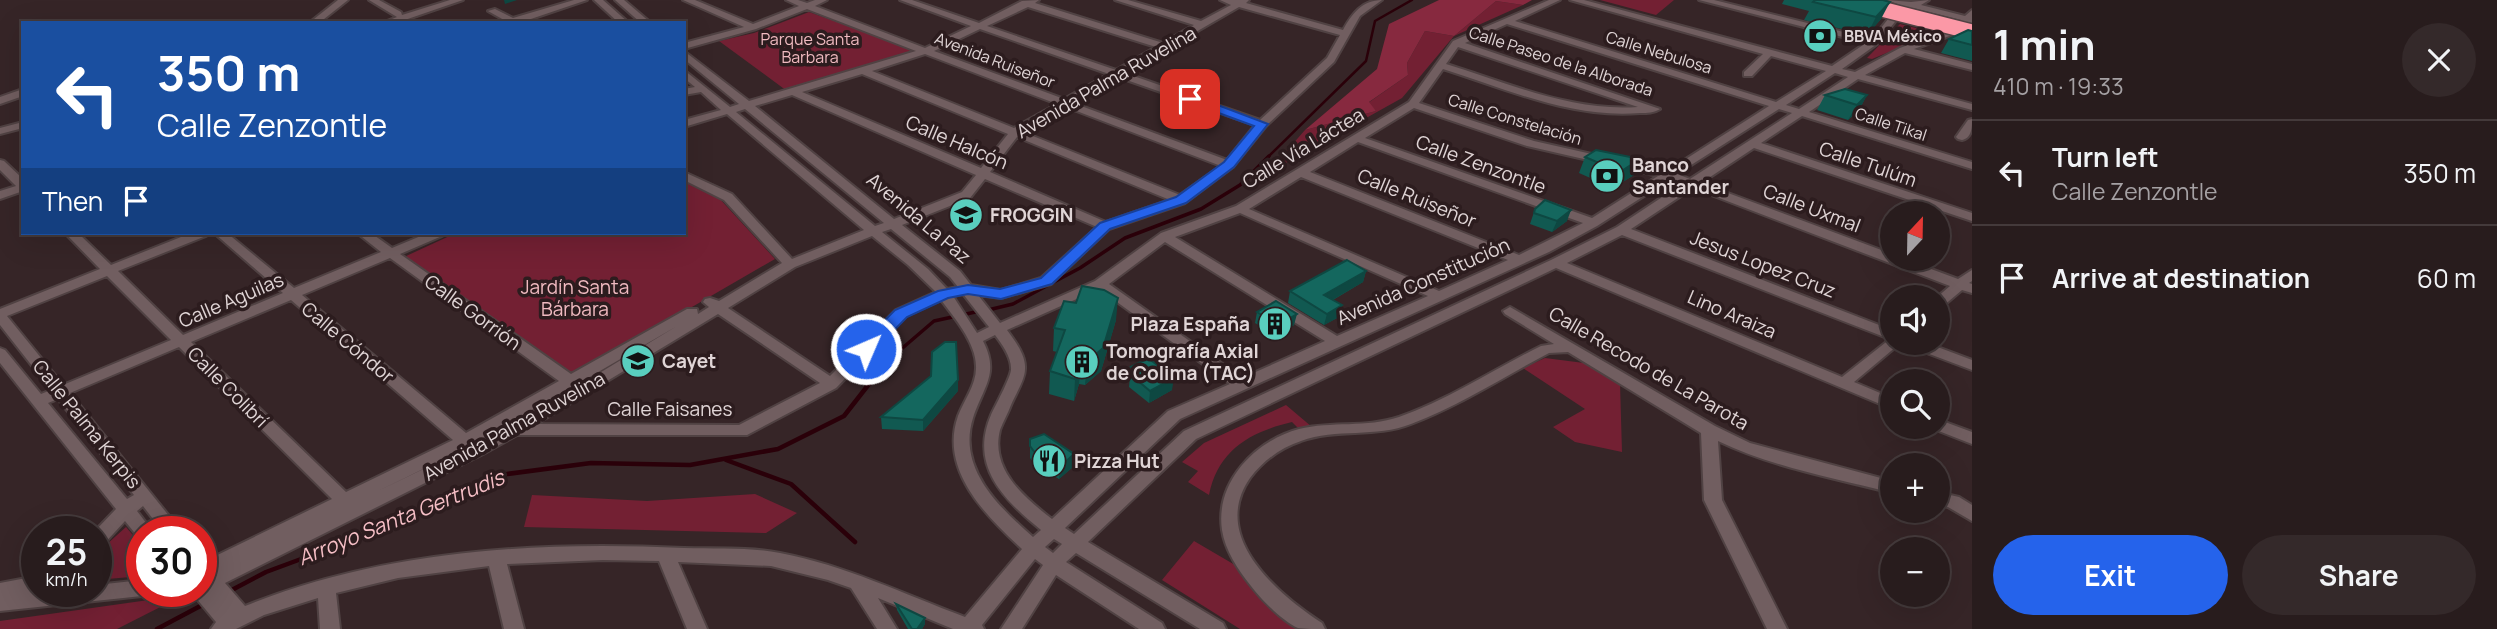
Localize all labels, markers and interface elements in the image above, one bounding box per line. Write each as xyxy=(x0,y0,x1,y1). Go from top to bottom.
text: 1 min xyxy=(1993,15,2096,73)
bank icon: BBVA México xyxy=(1801,17,1839,55)
street label: Avenida Palma Ruvelina xyxy=(1011,20,1201,144)
street label: Calle Paseo de la Alborada xyxy=(1466,21,1656,101)
button: close xyxy=(2402,23,2476,97)
street label: Calle Nebulosa xyxy=(1603,25,1715,79)
place label: BBVA México xyxy=(1844,25,1942,47)
street label: Avenida Ruiseñor xyxy=(932,27,1058,93)
park label: Parque Santa Barbara xyxy=(760,28,860,68)
text: 350 m xyxy=(157,39,300,106)
icon: left xyxy=(42,49,133,140)
pin xyxy=(1160,69,1220,129)
text: 410 m · 19:33 xyxy=(1993,70,2124,102)
icon: arrive xyxy=(1171,80,1209,118)
street label: Calle Constelación xyxy=(1446,88,1584,150)
street label: Calle Vía Láctea xyxy=(1237,102,1369,194)
street label: Calle Tikal xyxy=(1852,102,1930,146)
text: Calle Zenzontle xyxy=(157,103,387,147)
street label: Calle Halcón xyxy=(902,109,1012,175)
street label: Calle Zenzontle xyxy=(1412,128,1550,200)
street label: Calle Tulúm xyxy=(1816,135,1920,193)
text: Turn left xyxy=(2052,139,2159,175)
place label: Banco Santander xyxy=(1632,152,1729,200)
icon: left xyxy=(1993,154,2031,192)
text: 350 m xyxy=(2403,155,2476,191)
bank icon: Banco Santander xyxy=(1588,157,1626,195)
street label: Calle Ruiseñor xyxy=(1354,162,1480,234)
street label: Avenida La Paz xyxy=(861,167,977,269)
text: Calle Zenzontle xyxy=(2052,175,2217,207)
street label: Calle Uxmal xyxy=(1760,178,1864,238)
icon: arrive xyxy=(117,182,155,220)
text: Then xyxy=(42,183,103,219)
school or university icon: FROGGIN xyxy=(947,196,985,234)
north arrow xyxy=(1880,201,1950,271)
map controls xyxy=(1880,201,1950,607)
place label: FROGGIN xyxy=(990,202,1074,228)
street label: Jesus Lopez Cruz xyxy=(1686,224,1840,304)
street label: Avenida Constitución xyxy=(1332,231,1514,331)
icon: arrive xyxy=(1993,259,2031,297)
text: Arrive at destination xyxy=(2052,260,2310,296)
text: 60 m xyxy=(2417,260,2476,296)
street label: Calle Aguilas xyxy=(174,266,288,334)
street label: Calle Gorrión xyxy=(420,268,526,356)
park label: Jardín Santa Bárbara xyxy=(521,274,629,322)
street label: Lino Araiza xyxy=(1684,284,1780,344)
button: sound xyxy=(1880,285,1950,355)
street label: Calle Cóndor xyxy=(296,296,400,388)
street label: Calle Recodo de La Parota xyxy=(1544,300,1754,436)
building icon: Plaza España xyxy=(1256,305,1294,343)
place label: Plaza España xyxy=(1130,311,1250,337)
position arrow xyxy=(829,312,903,386)
place label: Tomografía Axial de Colima (TAC) xyxy=(1106,338,1259,386)
street label: Calle Colibrí xyxy=(182,341,274,433)
school or university icon: Cayet xyxy=(619,342,657,380)
building icon: Tomografía Axial de Colima (TAC) xyxy=(1063,343,1101,381)
place label: Cayet xyxy=(662,348,716,374)
street label: Calle Palma Kerpis xyxy=(27,354,147,494)
street label: Avenida Palma Ruvelina xyxy=(419,365,609,487)
button: search xyxy=(1880,369,1950,439)
street label: Calle Faisanes xyxy=(608,396,732,422)
restaurant icon: Pizza Hut xyxy=(1030,442,1068,480)
place label: Pizza Hut xyxy=(1074,448,1160,474)
button: + xyxy=(1880,453,1950,523)
water label: Arroyo Santa Gertrudis xyxy=(293,462,510,571)
speed limit sign: 30 xyxy=(126,516,217,607)
text: 25 xyxy=(46,528,87,576)
button: Exit xyxy=(1993,535,2228,615)
button: Share xyxy=(2242,535,2476,615)
button: − xyxy=(1880,537,1950,607)
text: km/h xyxy=(46,567,87,591)

